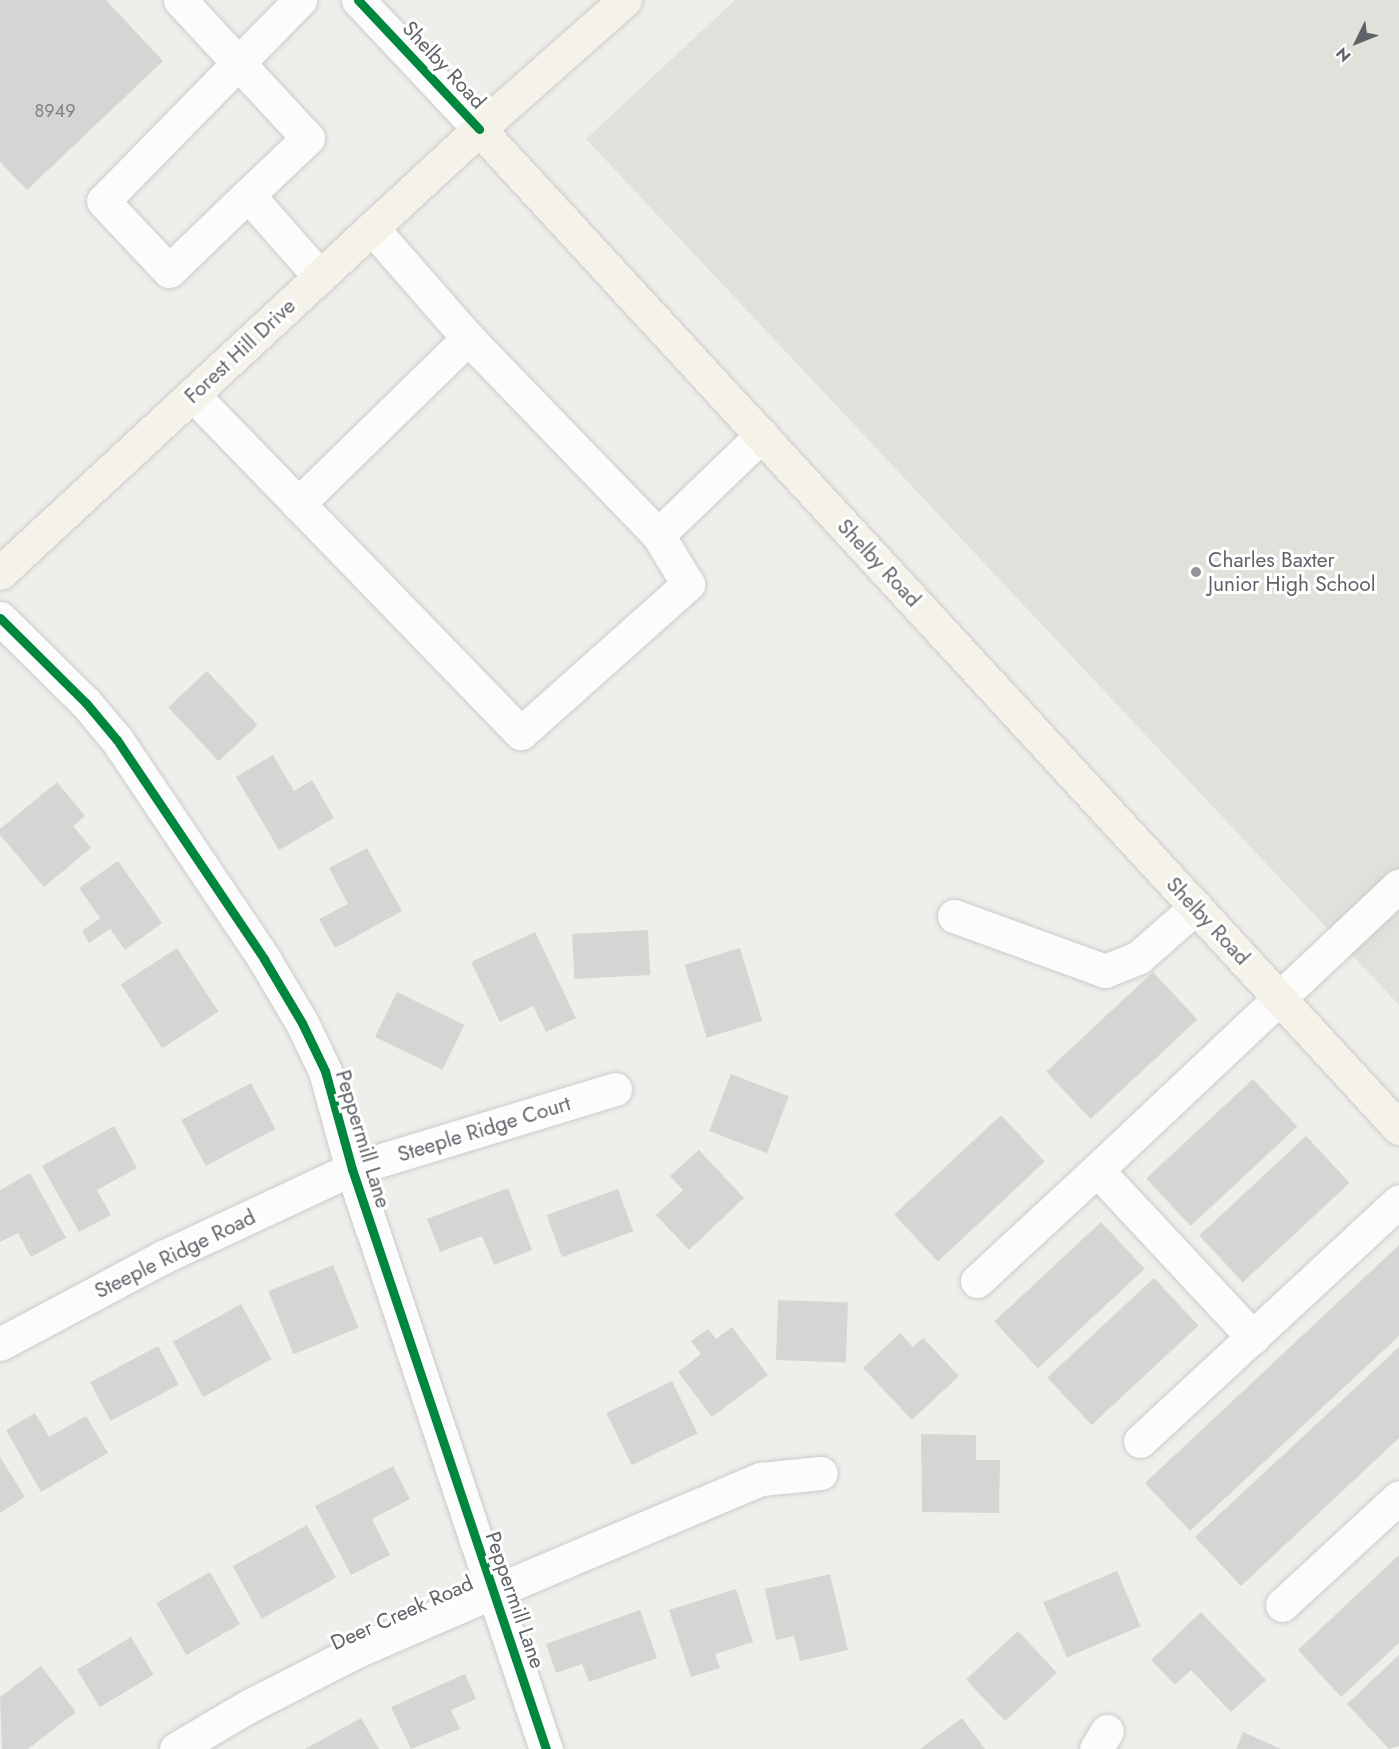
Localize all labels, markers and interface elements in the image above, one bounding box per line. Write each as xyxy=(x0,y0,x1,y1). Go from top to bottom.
north arrow xyxy=(1327,12,1387,72)
street label: Shelby Road xyxy=(397,16,491,114)
text: N xyxy=(1331,42,1356,67)
house number: 8949 xyxy=(34,100,76,122)
street label: Forest Hill Drive xyxy=(179,293,301,409)
street label: Shelby Road xyxy=(832,514,926,612)
place label: Charles Baxter Junior High School xyxy=(1208,547,1376,597)
marker: Charles Baxter Junior High School xyxy=(1189,565,1203,579)
street label: Shelby Road xyxy=(1161,872,1255,970)
street label: Peppermill Lane xyxy=(330,1067,396,1211)
street label: Steeple Ridge Court xyxy=(394,1091,574,1167)
street label: Steeple Ridge Road xyxy=(91,1204,259,1304)
street label: Peppermill Lane xyxy=(480,1528,550,1672)
street label: Deer Creek Road xyxy=(327,1570,477,1656)

